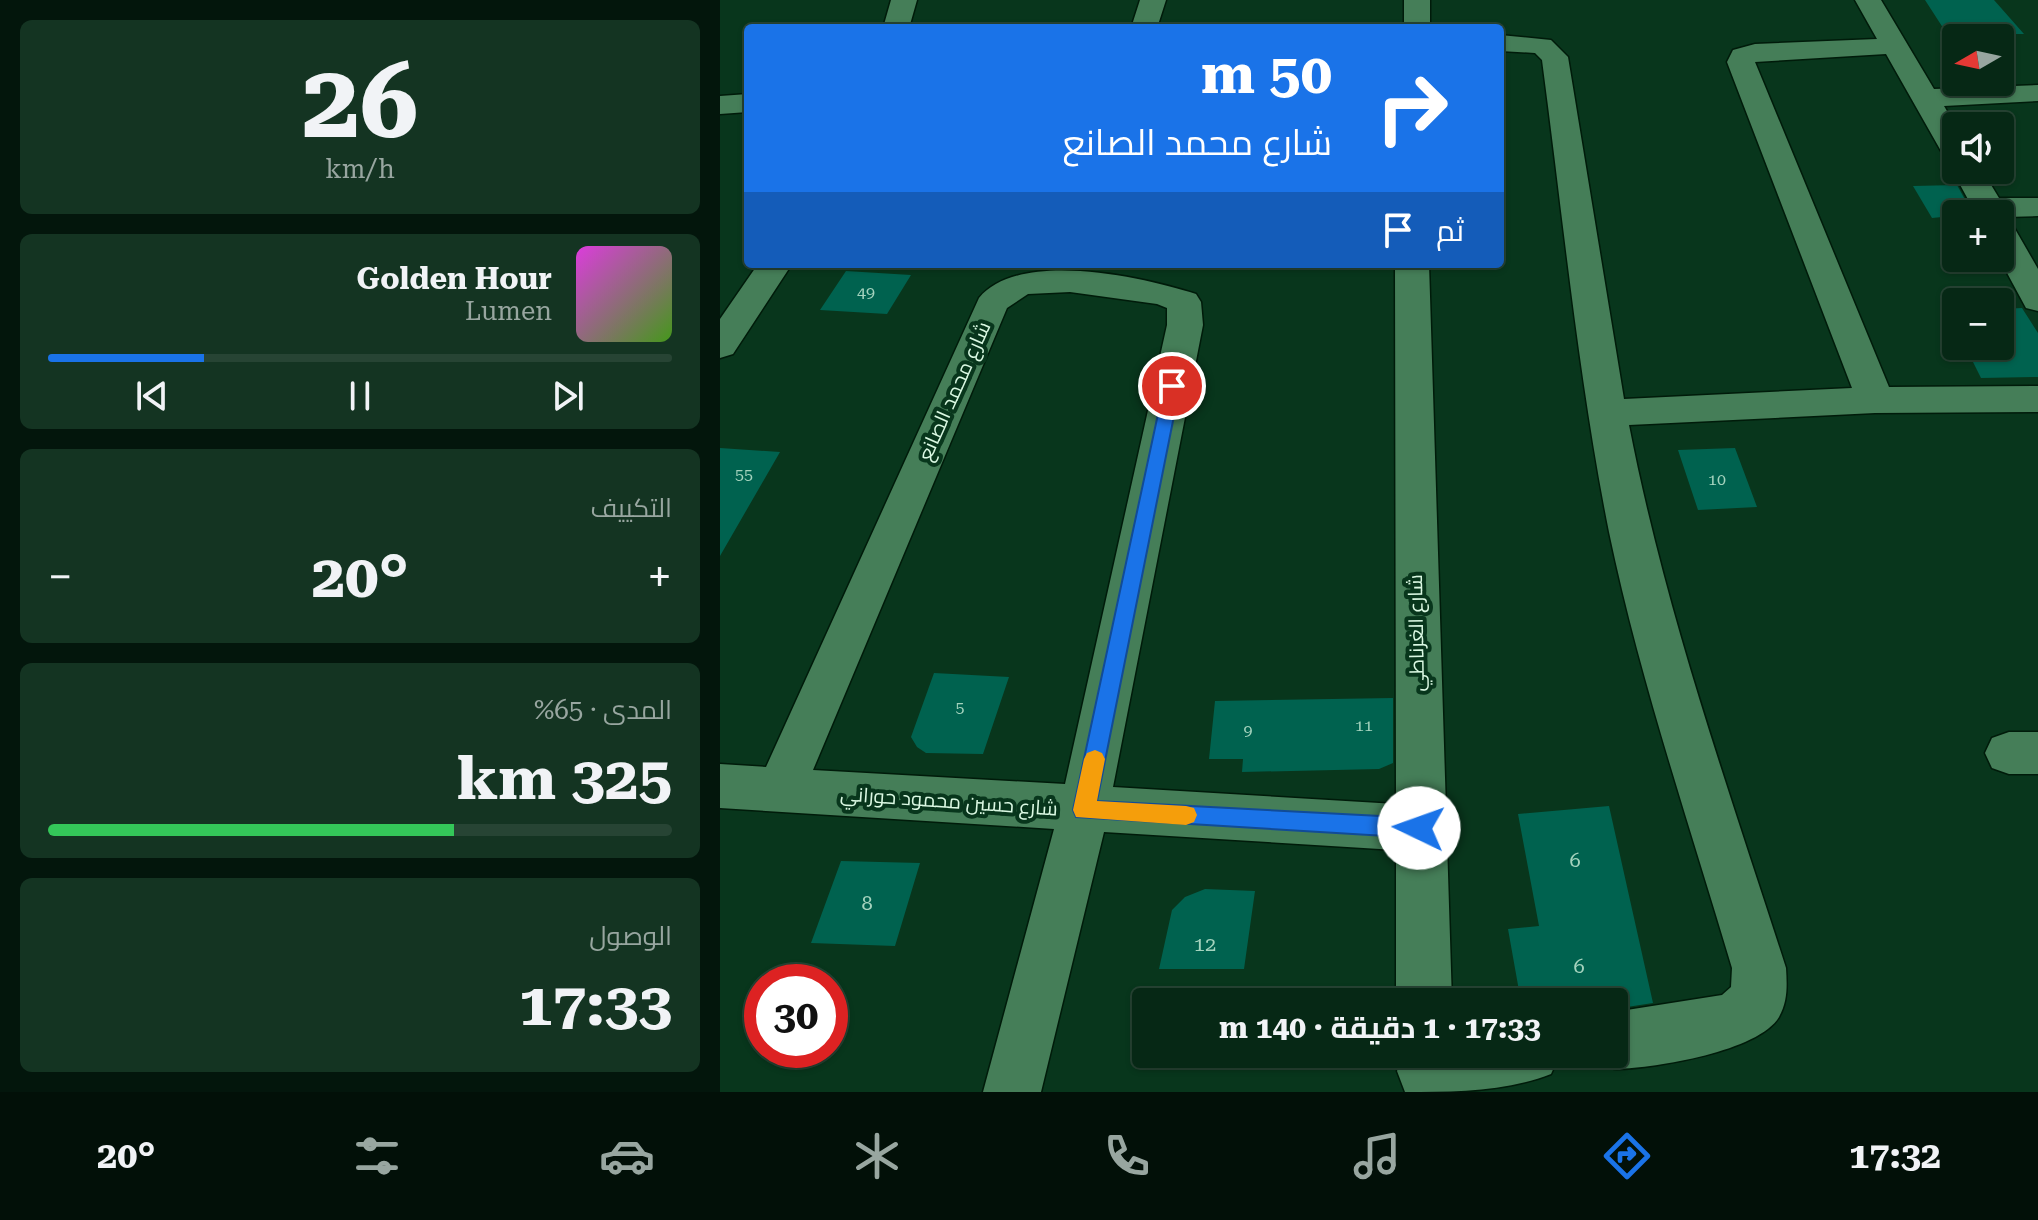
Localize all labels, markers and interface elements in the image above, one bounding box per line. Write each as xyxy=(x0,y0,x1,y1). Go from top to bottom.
north arrow xyxy=(1942,24,2014,96)
map controls xyxy=(1942,24,2014,360)
text: 26 xyxy=(302,41,418,162)
text: 50 m xyxy=(1201,41,1332,107)
icon: right xyxy=(1360,56,1464,160)
button: sound xyxy=(1942,112,2014,184)
text: شارع محمد الصانع xyxy=(1062,122,1332,164)
text: km/h xyxy=(325,154,395,184)
button: + xyxy=(1942,200,2014,272)
icon: arrive xyxy=(1376,208,1420,252)
text: ثم xyxy=(1436,213,1464,248)
text: Golden Hour xyxy=(357,261,552,296)
house number: 49 xyxy=(857,283,875,302)
button: − xyxy=(1942,288,2014,360)
text: Lumen xyxy=(465,296,552,326)
street label: شارع محمد الصانع xyxy=(913,318,997,465)
pin xyxy=(1138,352,1206,420)
icon: arrive xyxy=(1150,364,1194,408)
icon: previous xyxy=(130,374,174,418)
icon: pause xyxy=(338,374,382,418)
icon: next xyxy=(546,374,590,418)
house number: 55 xyxy=(735,465,753,484)
house number: 10 xyxy=(1708,470,1726,489)
text: التكييف xyxy=(590,493,672,523)
text: 20° xyxy=(311,541,409,612)
text: − xyxy=(48,551,73,603)
text: + xyxy=(647,551,672,603)
street label: شارع الغرناطي xyxy=(1403,574,1433,692)
text: المدى · 65% xyxy=(534,695,672,725)
house number: 5 xyxy=(956,698,965,717)
house number: 11 xyxy=(1355,716,1373,735)
house number: 9 xyxy=(1244,721,1253,740)
text: 325 km xyxy=(457,743,672,814)
street label: شارع حسين محمود حوراني xyxy=(839,781,1059,825)
position arrow xyxy=(1377,786,1461,870)
house number: 6 xyxy=(1569,848,1581,872)
house number: 8 xyxy=(861,891,873,915)
text: الوصول xyxy=(589,921,672,951)
house number: 12 xyxy=(1194,932,1216,956)
house number: 6 xyxy=(1573,954,1585,978)
speed limit sign: 30 xyxy=(744,964,848,1068)
text: 17:33 xyxy=(519,969,672,1040)
text: 17:33 · 1 دقيقة · 140 m xyxy=(1219,1010,1541,1045)
icon: filters xyxy=(349,1128,405,1184)
icon: car xyxy=(599,1128,655,1184)
icon: climate xyxy=(849,1128,905,1184)
icon: phone xyxy=(1099,1128,1155,1184)
icon: music xyxy=(1349,1128,1405,1184)
icon: directions xyxy=(1599,1128,1655,1184)
text: 20° xyxy=(97,1135,155,1177)
text: 17:32 xyxy=(1849,1135,1941,1177)

